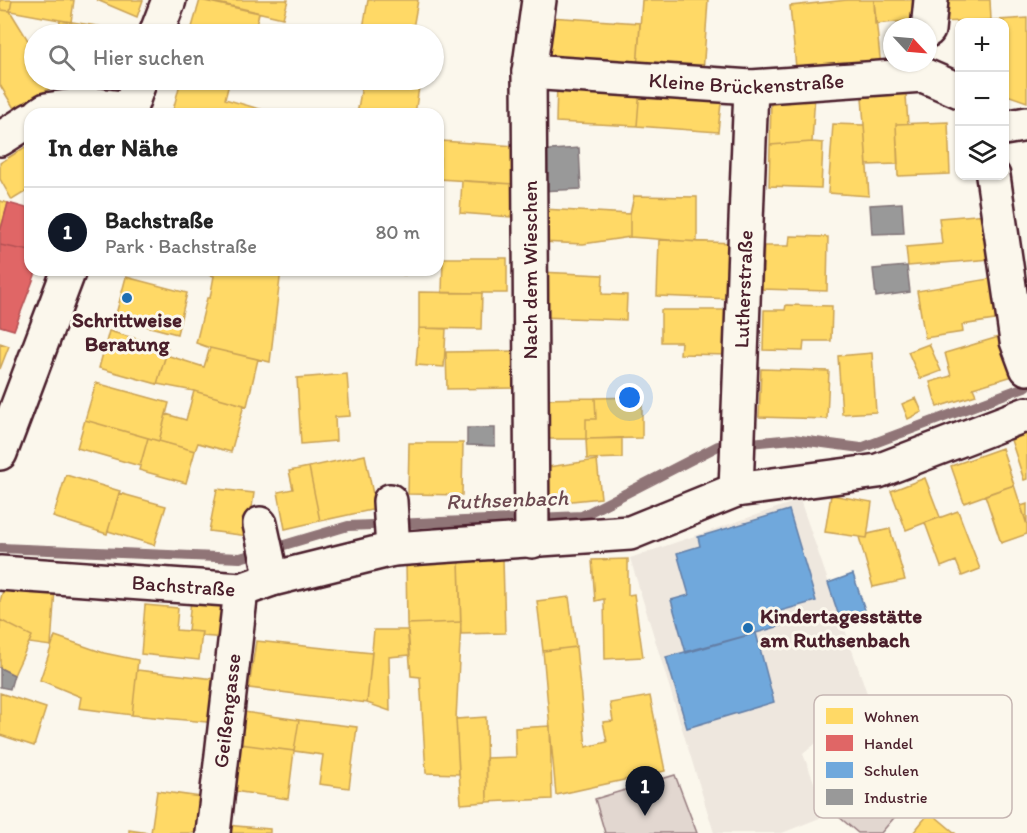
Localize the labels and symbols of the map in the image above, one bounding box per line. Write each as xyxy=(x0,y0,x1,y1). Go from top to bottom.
north arrow xyxy=(883,18,937,72)
street label: Kleine Brückenstraße xyxy=(648,67,845,99)
street label: Nach dem Wieschen xyxy=(517,180,542,360)
street label: Lutherstraße xyxy=(728,230,758,349)
marker: Schrittweise Beratung xyxy=(120,291,134,305)
place label: Schrittweise Beratung xyxy=(72,307,182,357)
your location xyxy=(615,383,644,412)
water label: Ruthsenbach xyxy=(445,484,569,515)
street label: Bachstraße xyxy=(131,569,236,602)
place label: Kindertagesstätte am Ruthsenbach xyxy=(760,603,922,652)
marker: Kindertagesstätte am Ruthsenbach xyxy=(741,621,755,635)
street label: Geißengasse xyxy=(208,652,246,769)
legend xyxy=(814,695,1012,818)
text: Wohnen xyxy=(864,707,919,726)
text: Handel xyxy=(864,734,914,753)
text: Schulen xyxy=(864,761,919,780)
pin: 1 xyxy=(626,766,664,816)
text: Industrie xyxy=(864,788,928,807)

